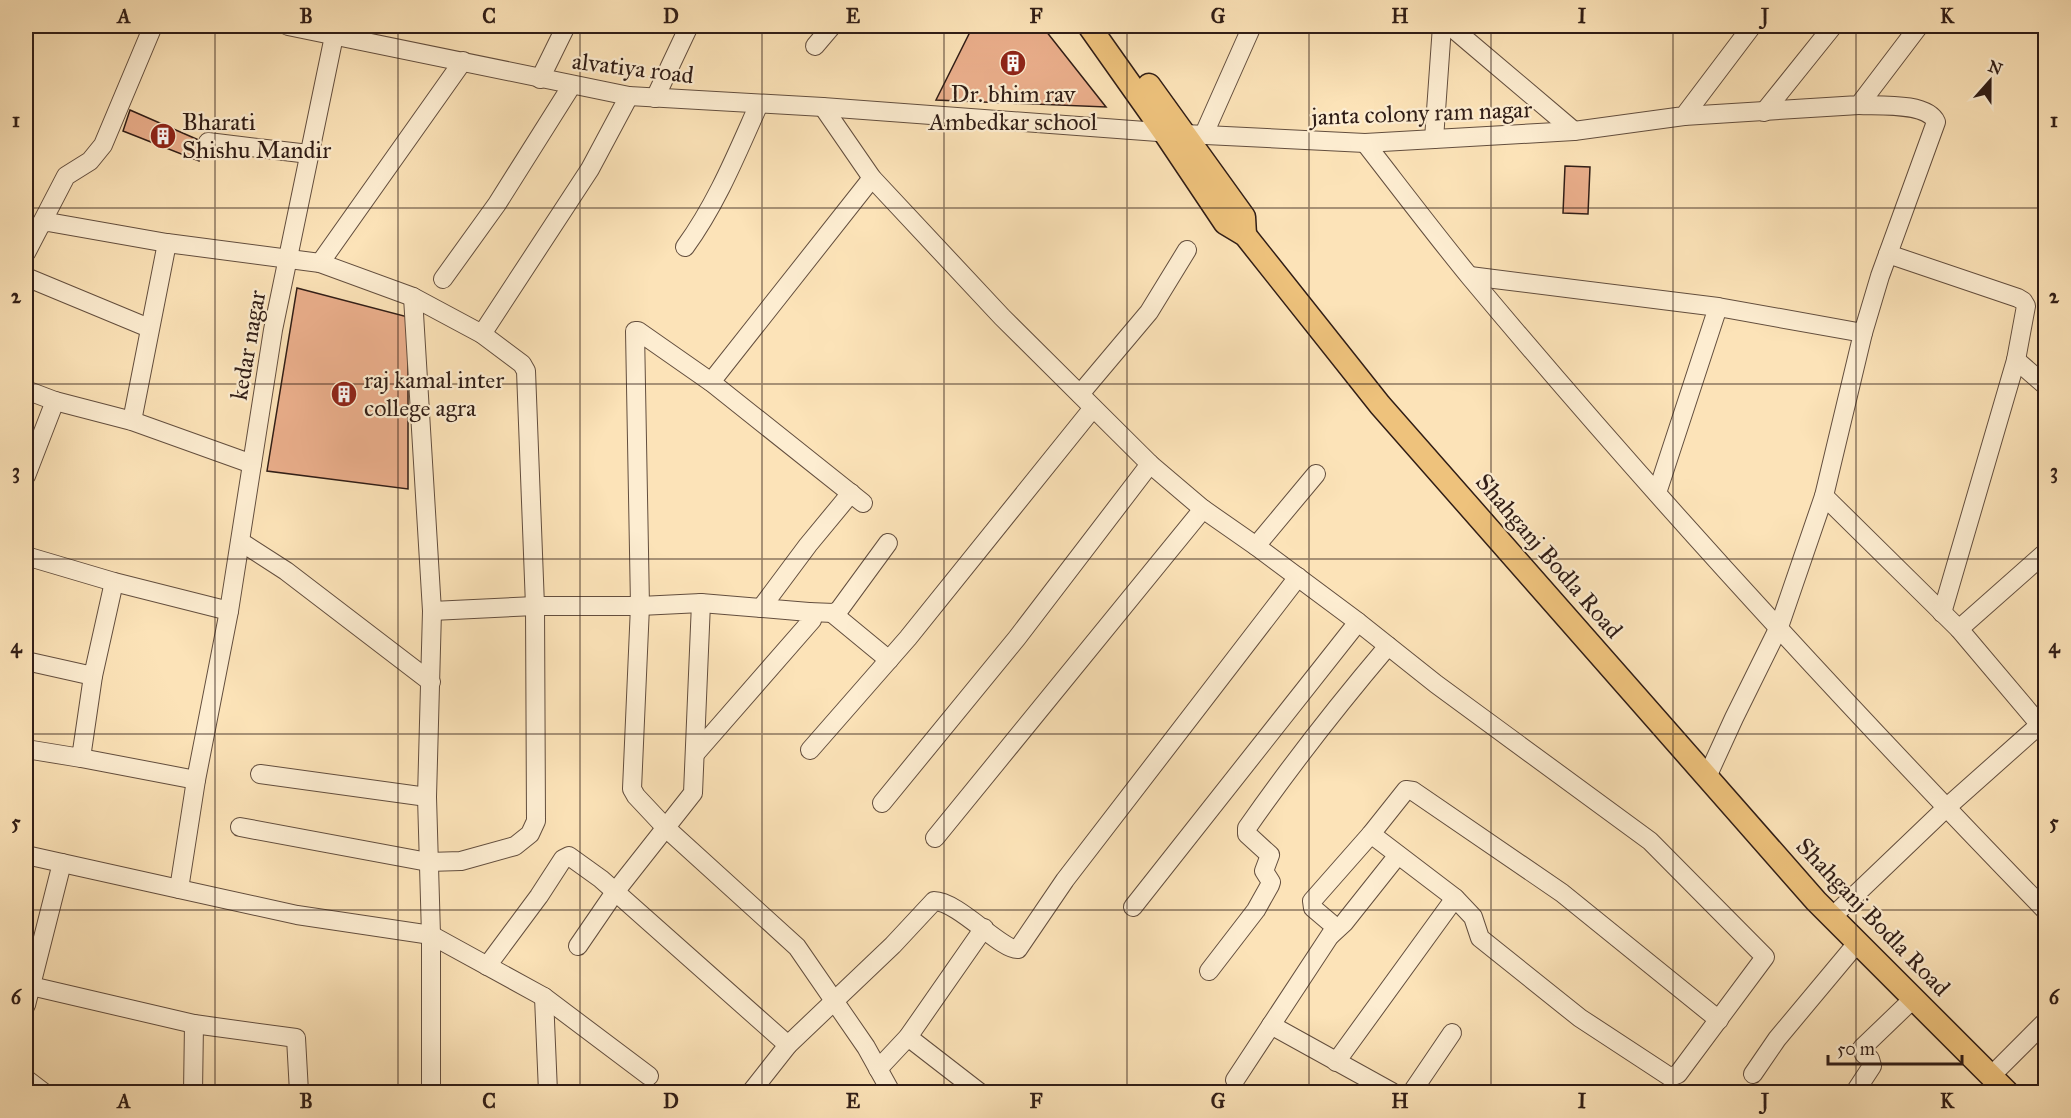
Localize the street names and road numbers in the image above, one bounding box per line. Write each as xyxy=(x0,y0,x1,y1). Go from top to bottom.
street label: alvatiya road xyxy=(570,46,696,90)
street label: janta colony ram nagar xyxy=(1307,94,1533,132)
street label: kedar nagar xyxy=(224,288,272,402)
street label: Shahganj Bodla Road xyxy=(1469,467,1629,645)
street label: Shahganj Bodla Road xyxy=(1790,831,1956,1003)

